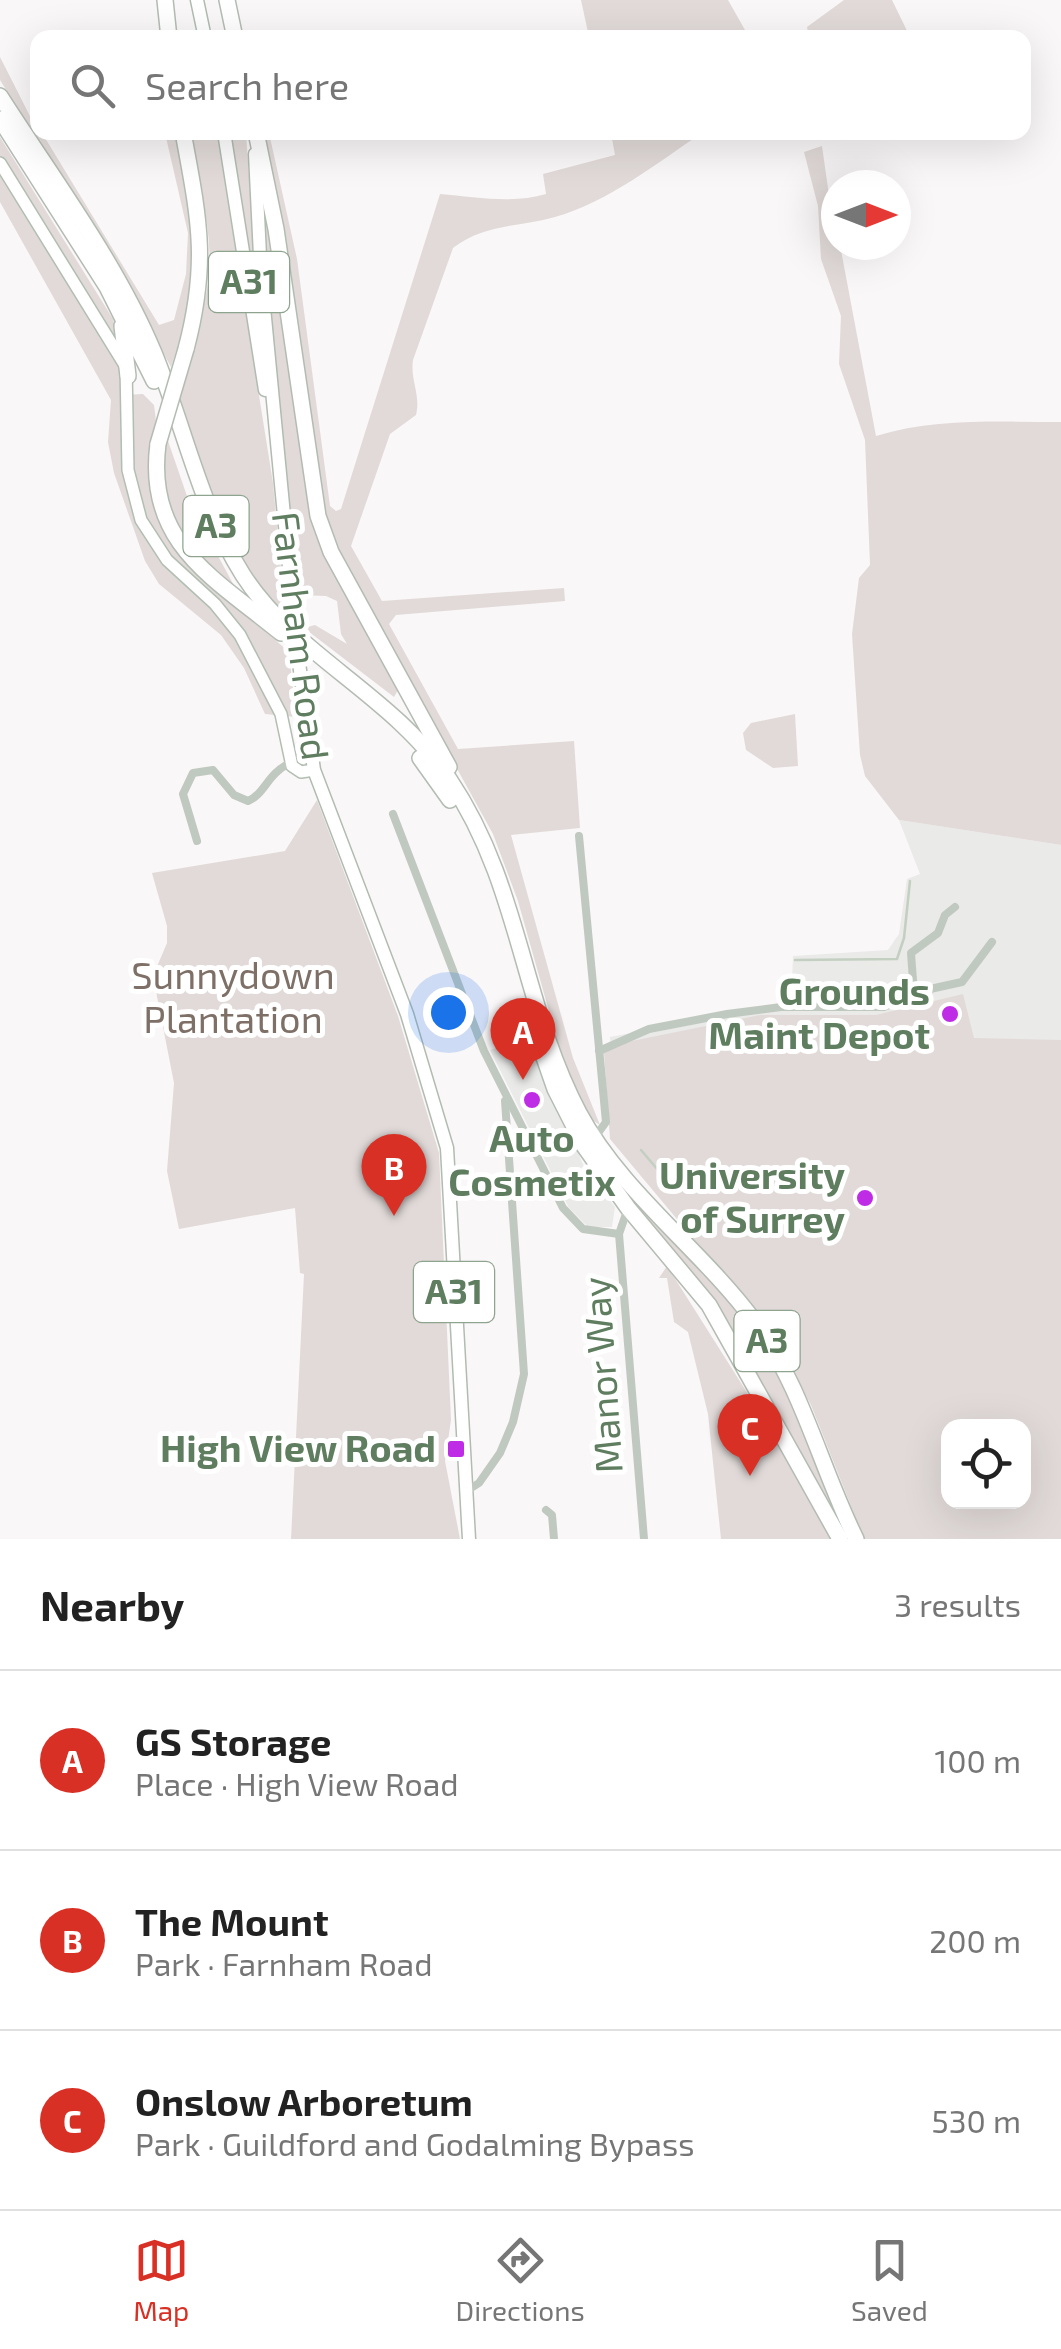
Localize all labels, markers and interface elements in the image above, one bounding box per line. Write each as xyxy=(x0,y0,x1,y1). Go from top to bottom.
search box xyxy=(30,30,1031,140)
icon: search xyxy=(65,58,120,113)
text: Search here xyxy=(145,62,349,108)
north arrow xyxy=(821,170,911,260)
road number: A31 xyxy=(209,252,289,312)
road number: A3 xyxy=(184,496,248,556)
street label: Farnham Road xyxy=(264,509,340,763)
park label: Sunnydown Plantation xyxy=(131,951,335,1041)
place label: Grounds Maint Depot xyxy=(708,967,930,1057)
your location xyxy=(423,987,474,1038)
pin: A xyxy=(490,998,556,1080)
marker: Grounds Maint Depot xyxy=(939,1003,961,1025)
marker: Auto Cosmetix xyxy=(521,1089,543,1111)
place label: Auto Cosmetix xyxy=(448,1114,616,1204)
pin: B xyxy=(362,1134,426,1216)
place label: University of Surrey xyxy=(659,1151,845,1241)
marker: University of Surrey xyxy=(854,1187,876,1209)
road number: A31 xyxy=(414,1262,494,1322)
street label: Manor Way xyxy=(571,1275,631,1475)
road number: A3 xyxy=(734,1311,800,1371)
pin: C xyxy=(718,1394,782,1476)
map controls xyxy=(941,1419,1031,1509)
button: locate xyxy=(941,1419,1031,1509)
place label: High View Road xyxy=(160,1424,436,1470)
marker: High View Road xyxy=(445,1438,467,1460)
text: Nearby xyxy=(40,1579,184,1629)
text: 3 results xyxy=(894,1585,1021,1623)
text: GS Storage xyxy=(135,1718,331,1764)
text: A xyxy=(62,1741,83,1779)
text: 100 m xyxy=(935,1741,1021,1779)
text: Place · High View Road xyxy=(135,1764,459,1802)
text: The Mount xyxy=(135,1898,329,1944)
text: B xyxy=(62,1921,83,1959)
text: 200 m xyxy=(929,1921,1021,1959)
text: Park · Farnham Road xyxy=(135,1944,432,1982)
text: Onslow Arboretum xyxy=(135,2078,473,2124)
text: C xyxy=(63,2101,82,2139)
text: 530 m xyxy=(932,2101,1021,2139)
text: Park · Guildford and Godalming Bypass xyxy=(135,2124,694,2162)
tab: Map xyxy=(133,2233,189,2327)
tab: Directions xyxy=(456,2233,585,2327)
tab: Saved xyxy=(851,2233,928,2327)

